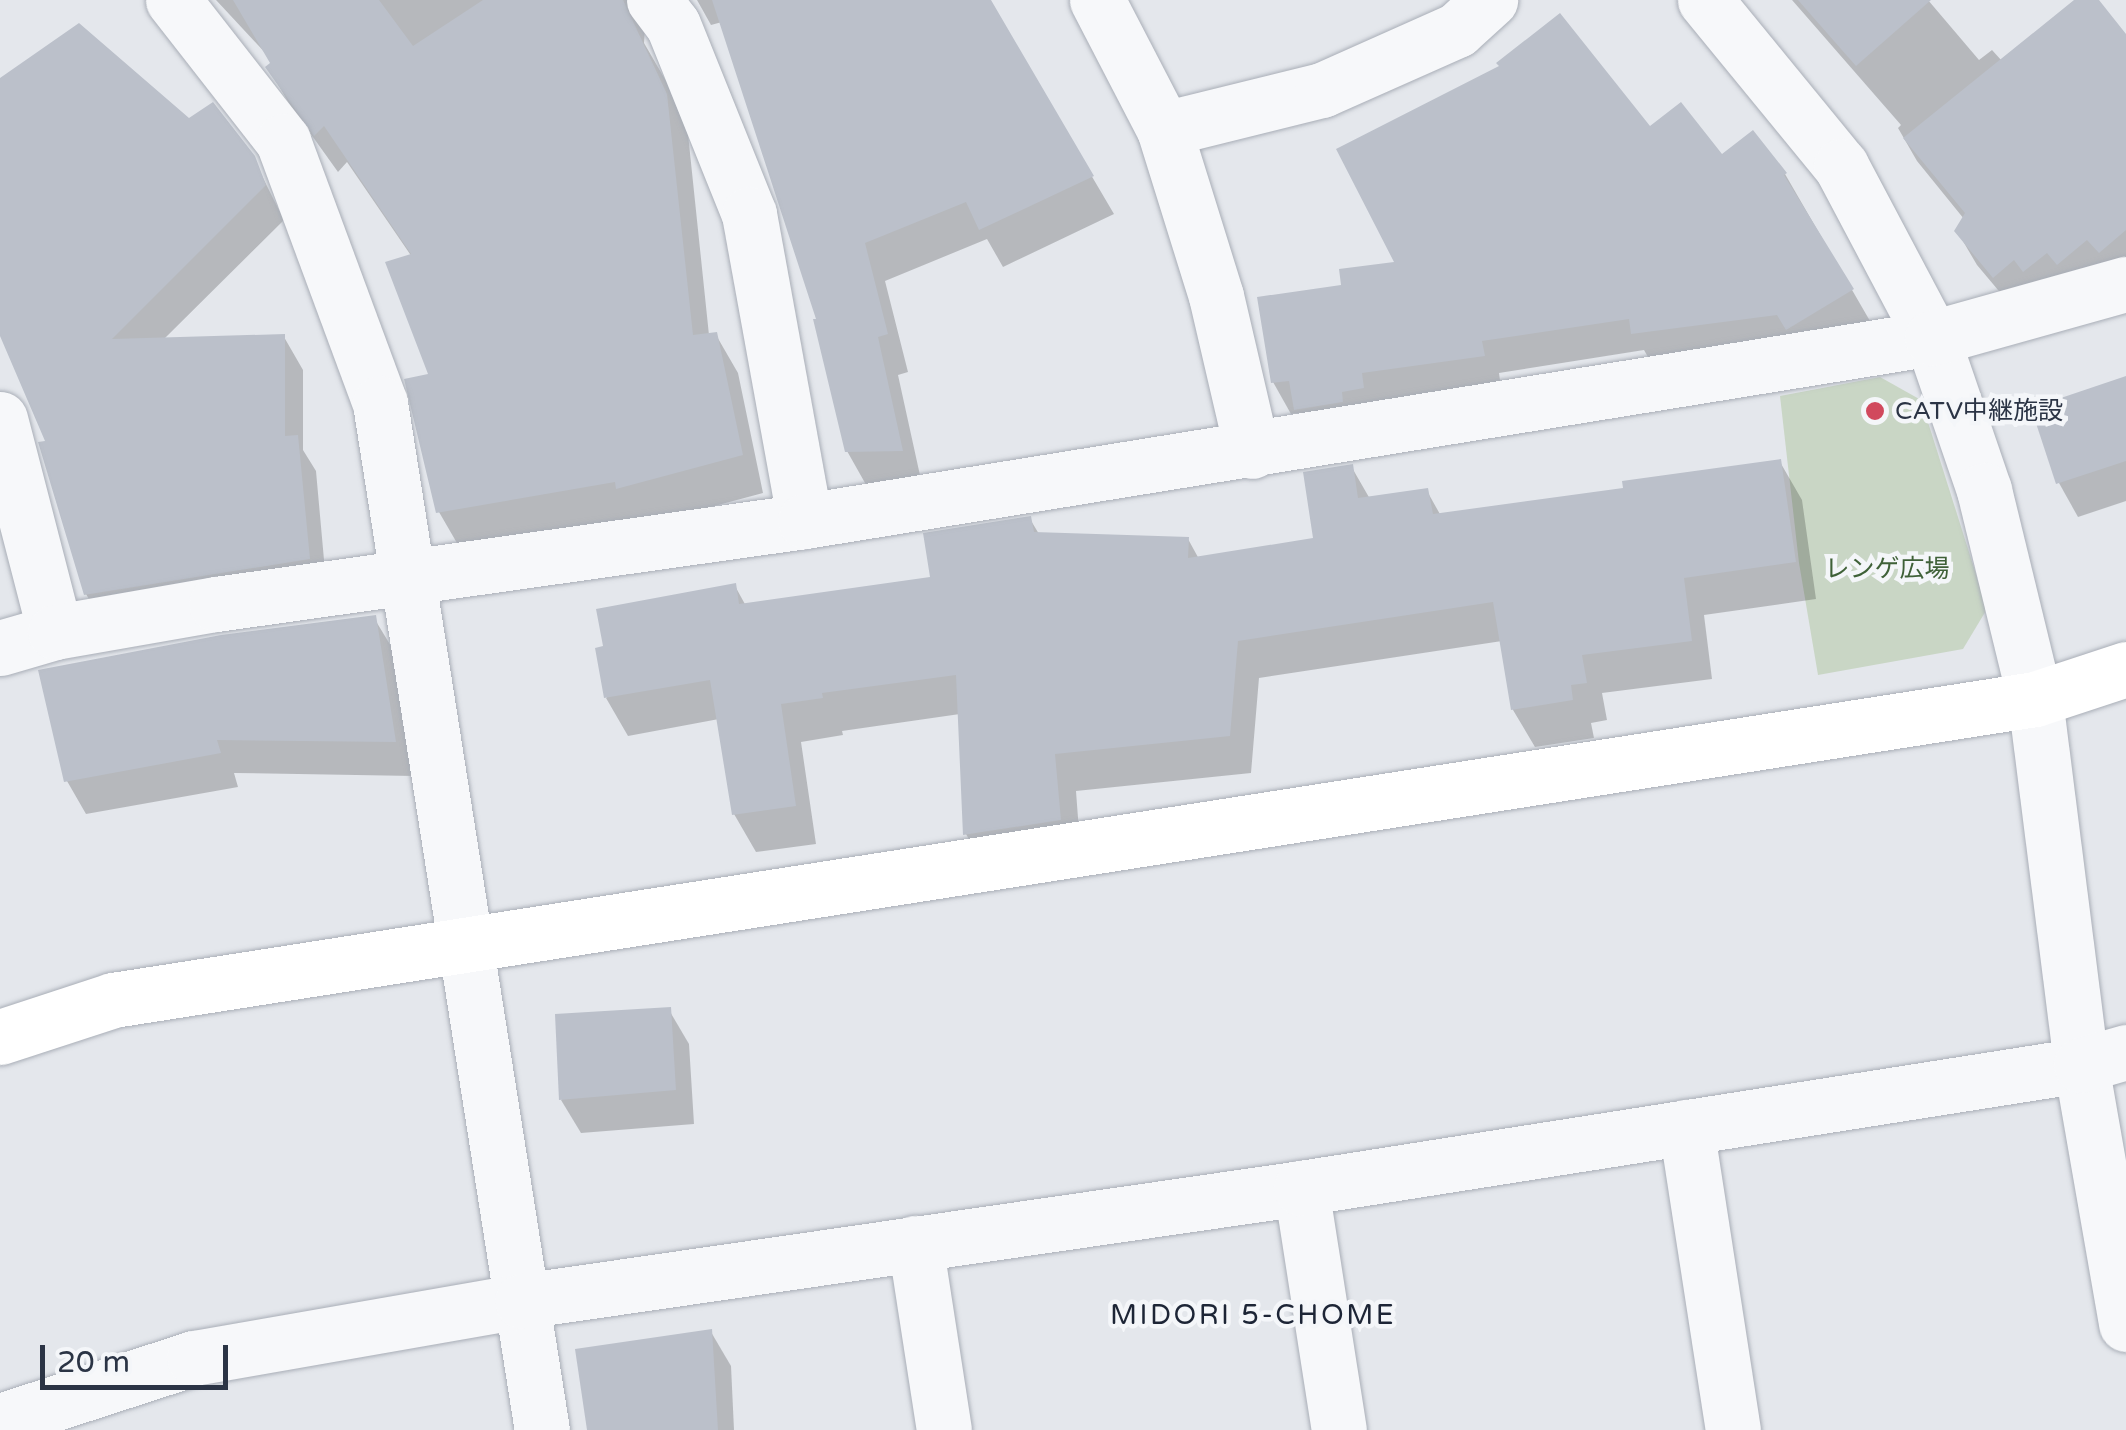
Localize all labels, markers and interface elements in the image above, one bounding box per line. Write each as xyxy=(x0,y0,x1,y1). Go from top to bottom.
place label: CATV中継施設 xyxy=(1895,396,2063,426)
marker: CATV中継施設 xyxy=(1864,400,1886,422)
park label: レンゲ広場 xyxy=(1825,554,1949,584)
district label: MIDORI 5-CHOME xyxy=(1110,1298,1396,1332)
scale bar xyxy=(45,1325,232,1387)
text: 20 m xyxy=(57,1344,130,1381)

